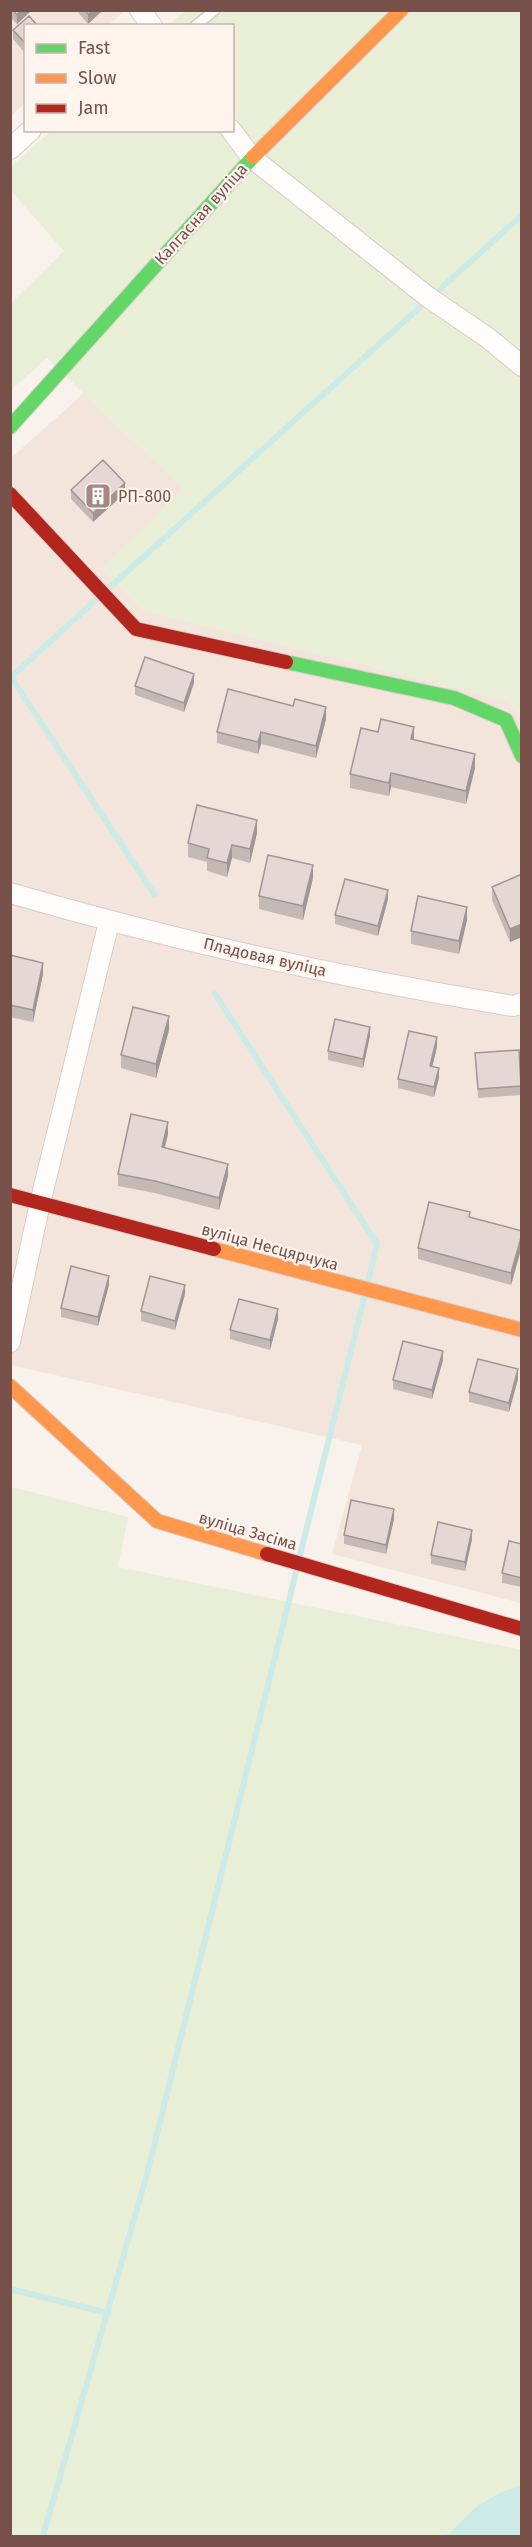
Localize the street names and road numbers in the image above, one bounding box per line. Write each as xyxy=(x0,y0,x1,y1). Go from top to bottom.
street label: Калгасная вуліца xyxy=(151,160,251,268)
street label: Пладовая вуліца xyxy=(202,934,328,980)
street label: вуліца Несцярчука xyxy=(199,1220,341,1274)
street label: вуліца Засіма xyxy=(197,1508,299,1554)

